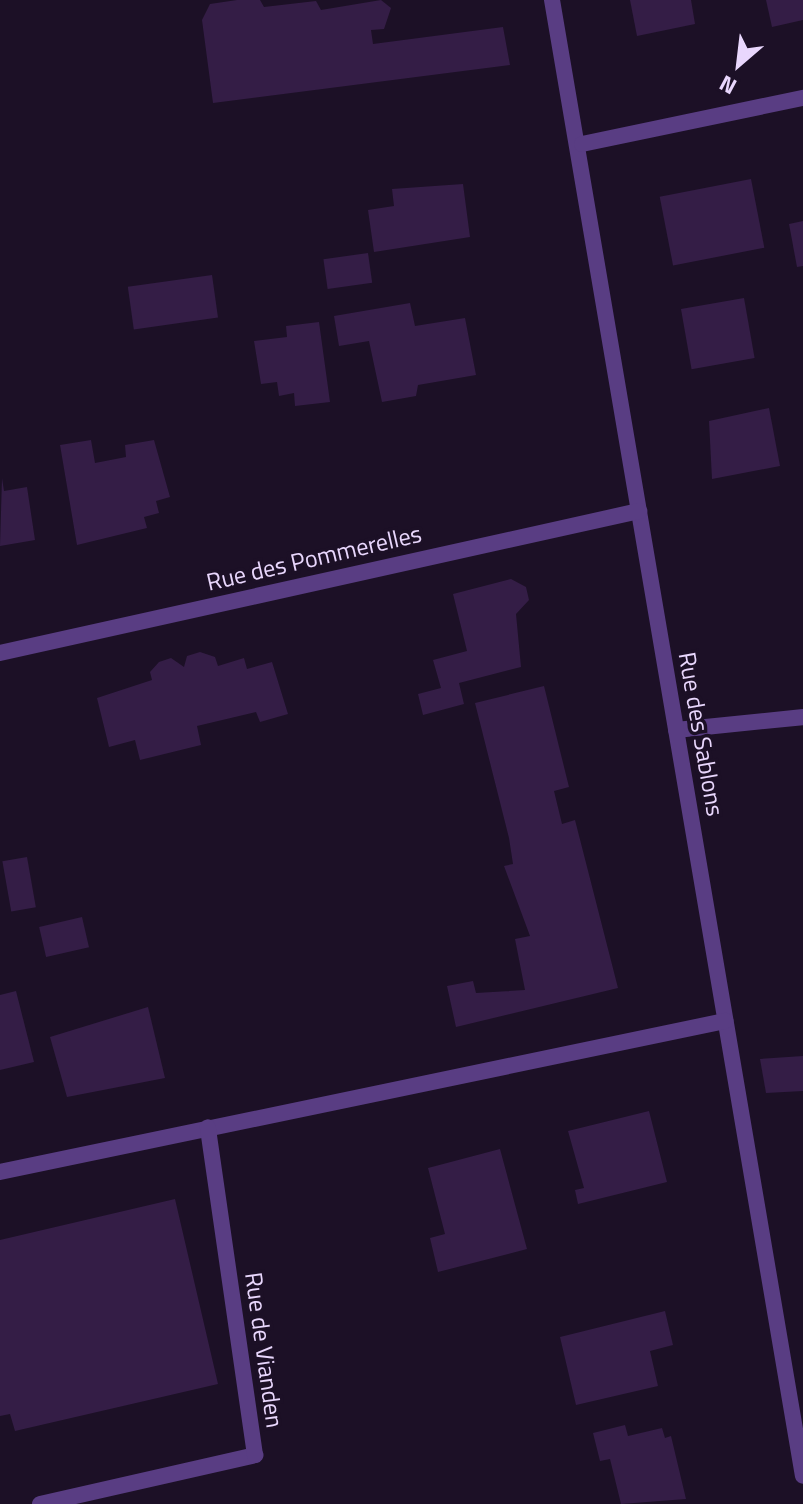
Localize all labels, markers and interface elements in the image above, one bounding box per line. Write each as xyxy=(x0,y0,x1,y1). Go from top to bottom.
north arrow xyxy=(699,24,779,104)
text: N xyxy=(713,67,742,104)
street label: Rue des Pommerelles xyxy=(204,519,424,597)
street label: Rue des Sablons xyxy=(672,650,730,818)
street label: Rue de Vianden xyxy=(239,1270,289,1430)

